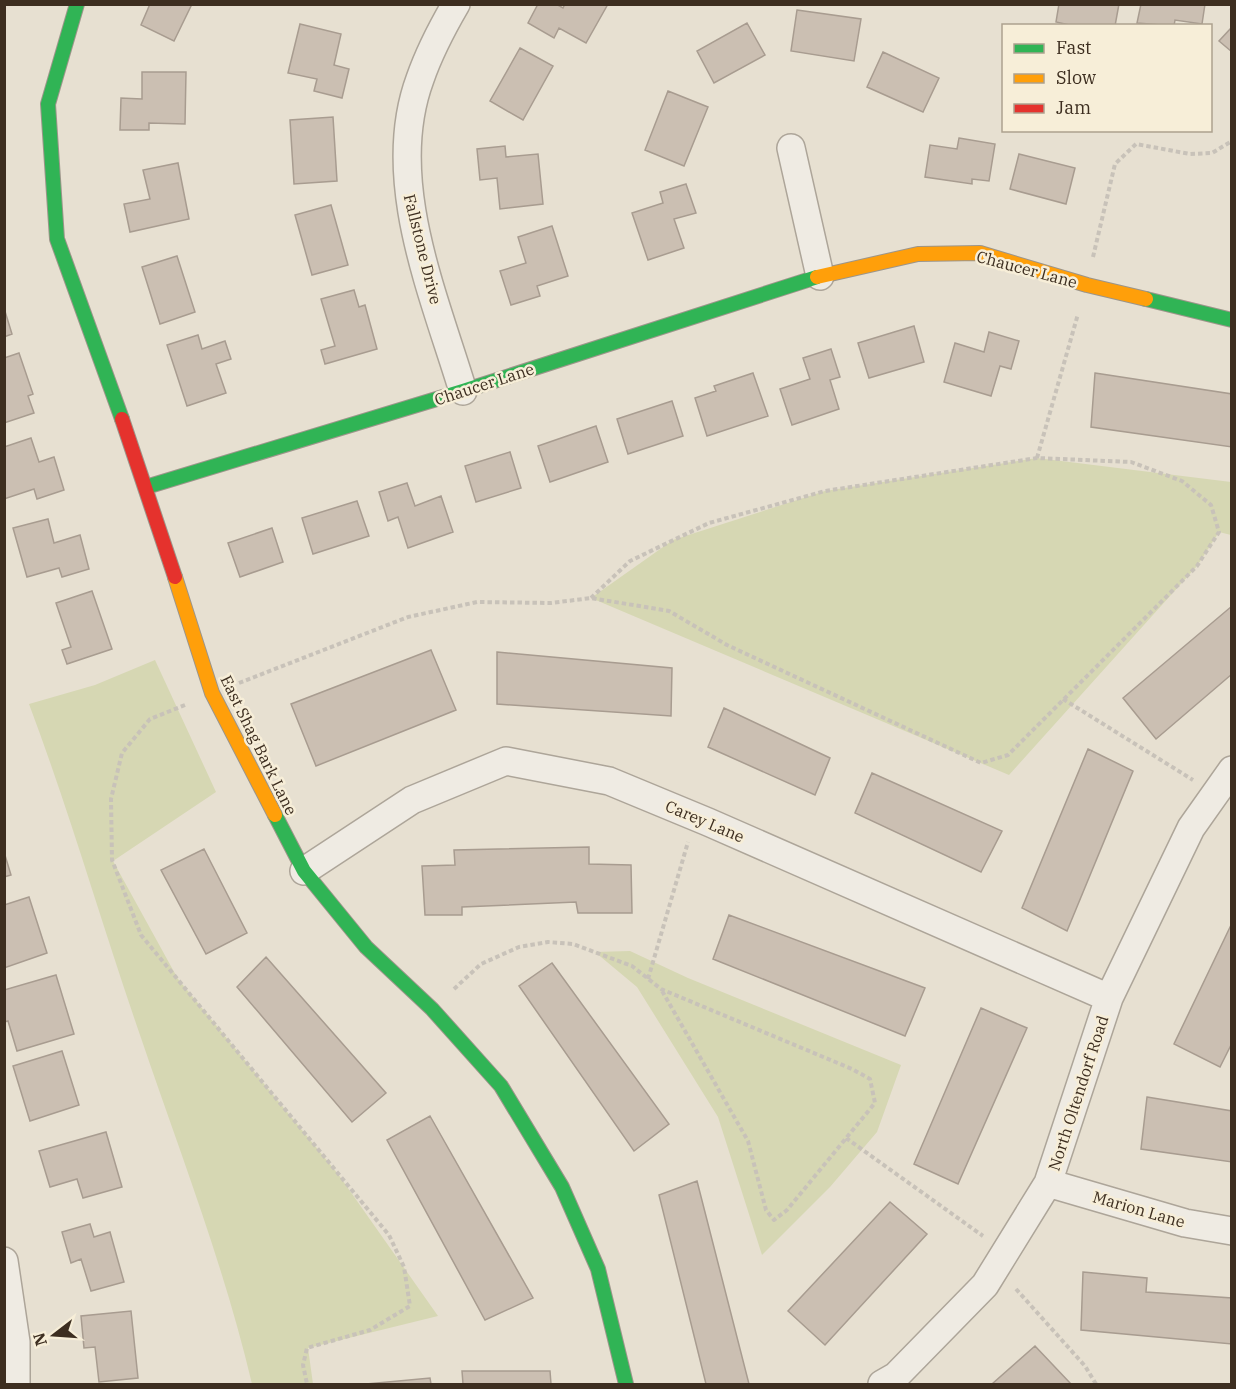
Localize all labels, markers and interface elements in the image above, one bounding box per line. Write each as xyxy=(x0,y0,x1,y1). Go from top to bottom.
legend xyxy=(1002,24,1212,132)
text: Fast xyxy=(1056,36,1091,59)
text: Slow xyxy=(1056,66,1096,89)
text: Jam xyxy=(1056,96,1091,119)
street label: Fallstone Drive xyxy=(400,192,446,306)
street label: Chaucer Lane xyxy=(974,246,1080,292)
street label: Chaucer Lane xyxy=(432,359,536,409)
street label: East Shag Bark Lane xyxy=(216,672,302,818)
street label: Carey Lane xyxy=(663,795,747,847)
street label: North Oltendorf Road xyxy=(1043,1013,1113,1173)
street label: Marion Lane xyxy=(1091,1186,1187,1232)
north arrow xyxy=(24,1305,84,1365)
text: N xyxy=(28,1330,51,1348)

